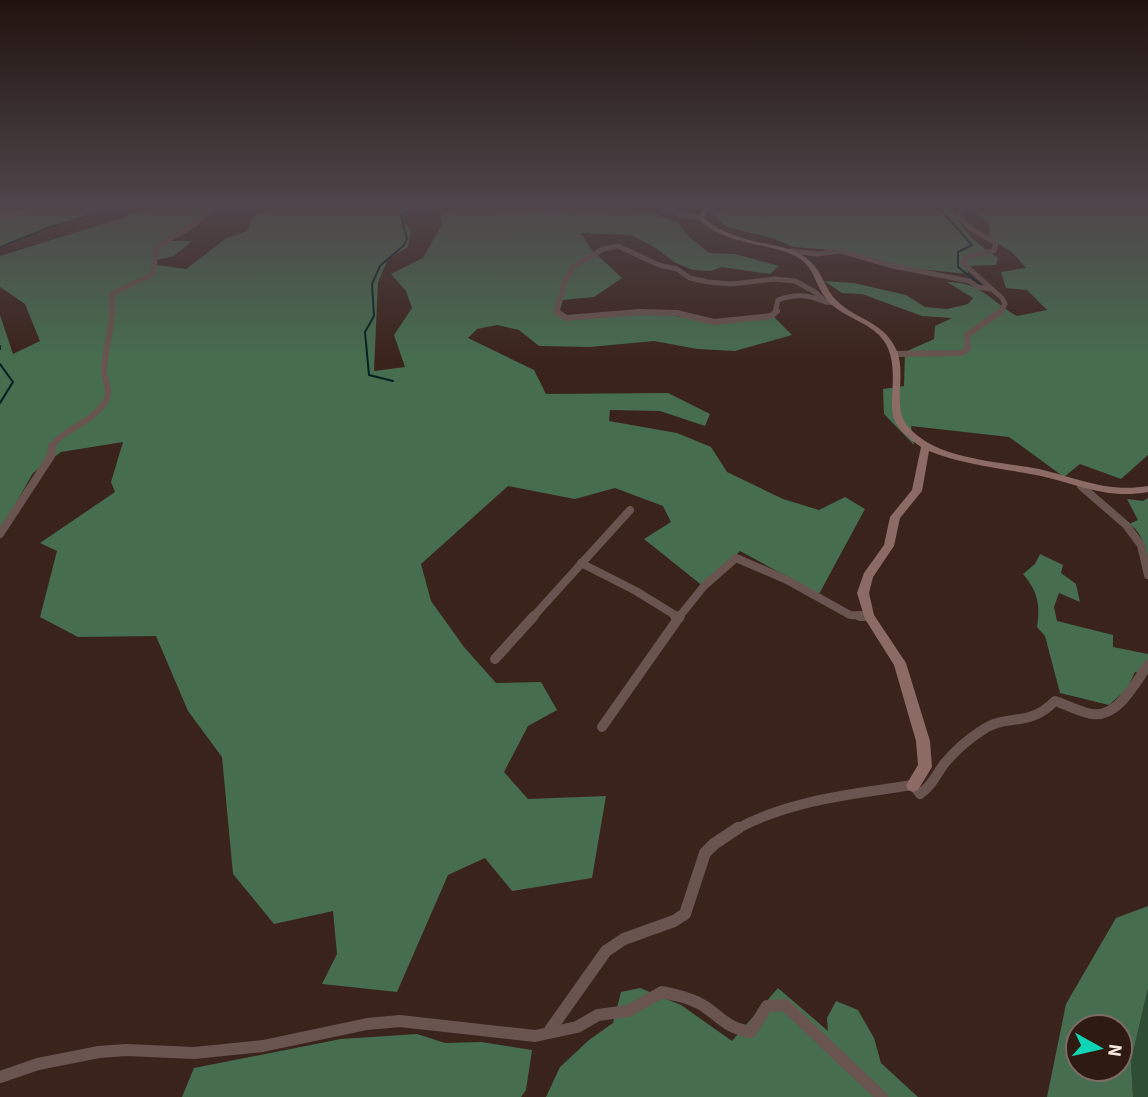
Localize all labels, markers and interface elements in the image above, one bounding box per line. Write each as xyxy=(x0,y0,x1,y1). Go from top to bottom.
north arrow xyxy=(1064,1013,1134,1083)
text: N xyxy=(1100,1042,1129,1058)

